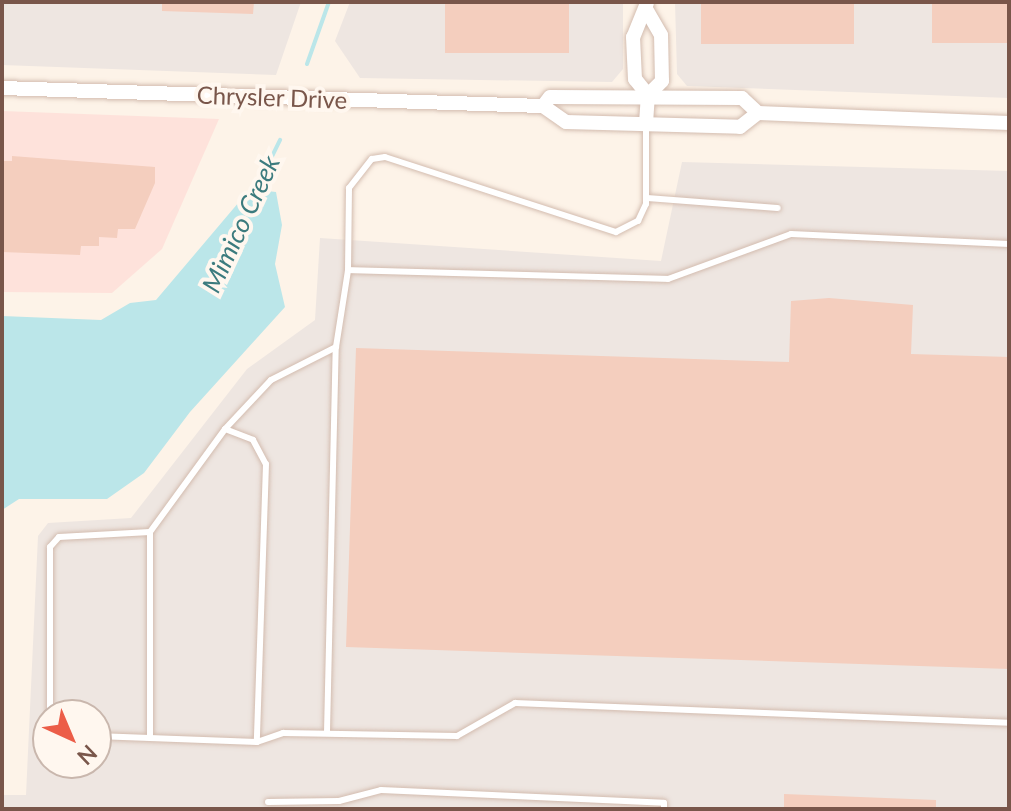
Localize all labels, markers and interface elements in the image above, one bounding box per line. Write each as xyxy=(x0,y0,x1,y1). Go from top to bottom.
street label: Chrysler Drive xyxy=(196,80,348,114)
water label: Mimico Creek xyxy=(196,151,286,297)
north arrow xyxy=(32,699,112,779)
text: N xyxy=(72,740,103,771)

